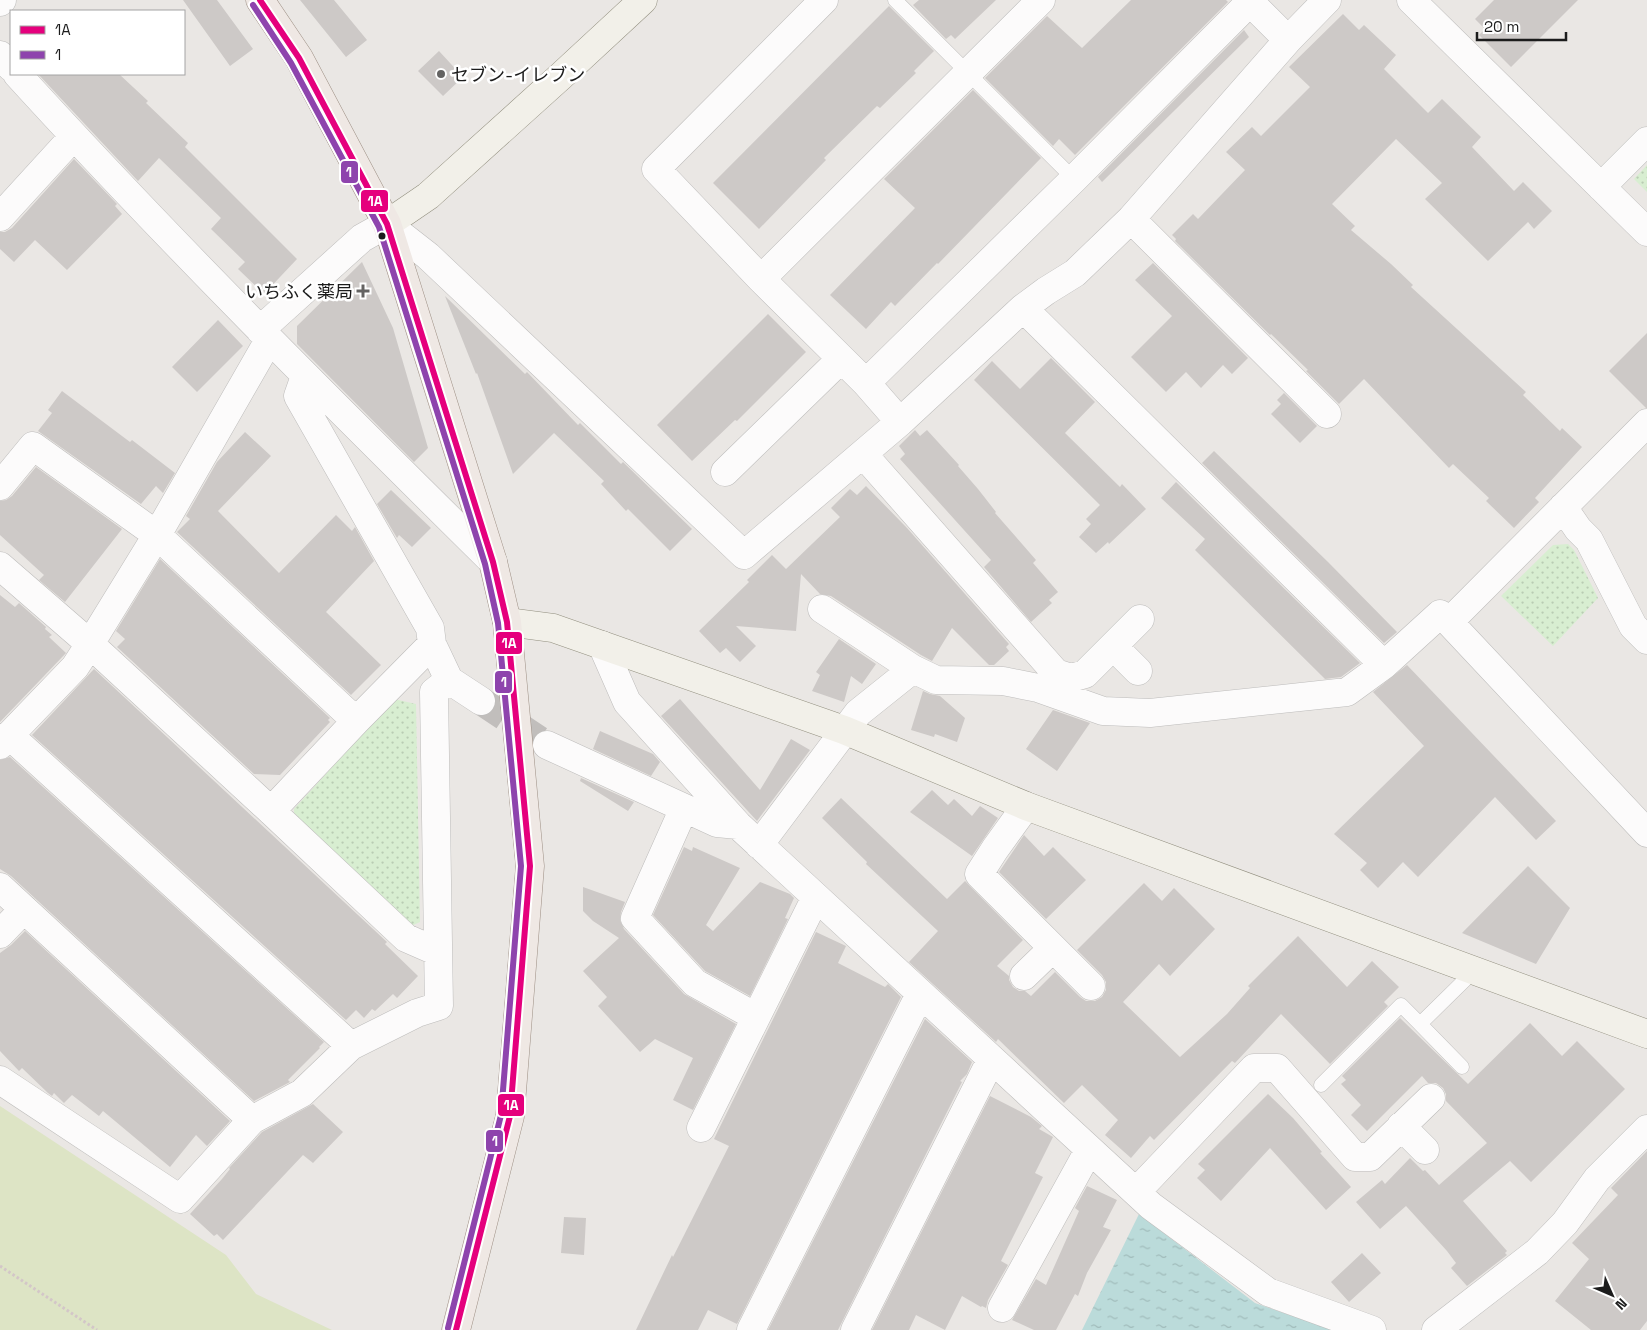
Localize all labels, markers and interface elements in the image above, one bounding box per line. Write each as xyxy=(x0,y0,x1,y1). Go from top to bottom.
legend xyxy=(10,10,185,75)
scale bar xyxy=(1477,10,1566,42)
text: 20 m xyxy=(1484,17,1519,36)
text: 1A xyxy=(55,20,71,39)
text: 1 xyxy=(55,45,61,64)
place label: セブン-イレブン xyxy=(451,63,585,86)
marker: セブン-イレブン xyxy=(435,68,447,80)
line badge: 1 xyxy=(340,160,359,184)
text: 1 xyxy=(346,163,352,181)
line badge: 1A xyxy=(360,189,389,213)
text: 1A xyxy=(367,192,383,210)
unlabelled marker xyxy=(377,231,387,241)
place label: いちふく薬局 xyxy=(245,280,353,303)
marker: いちふく薬局 xyxy=(357,285,369,297)
line badge: 1A xyxy=(495,631,523,655)
text: 1A xyxy=(501,634,517,652)
line badge: 1 xyxy=(494,670,513,694)
text: 1 xyxy=(501,673,507,691)
line badge: 1A xyxy=(497,1093,525,1117)
text: 1A xyxy=(503,1096,519,1114)
line badge: 1 xyxy=(485,1129,504,1153)
text: 1 xyxy=(492,1132,498,1150)
north arrow xyxy=(1587,1270,1637,1320)
text: N xyxy=(1612,1295,1631,1314)

